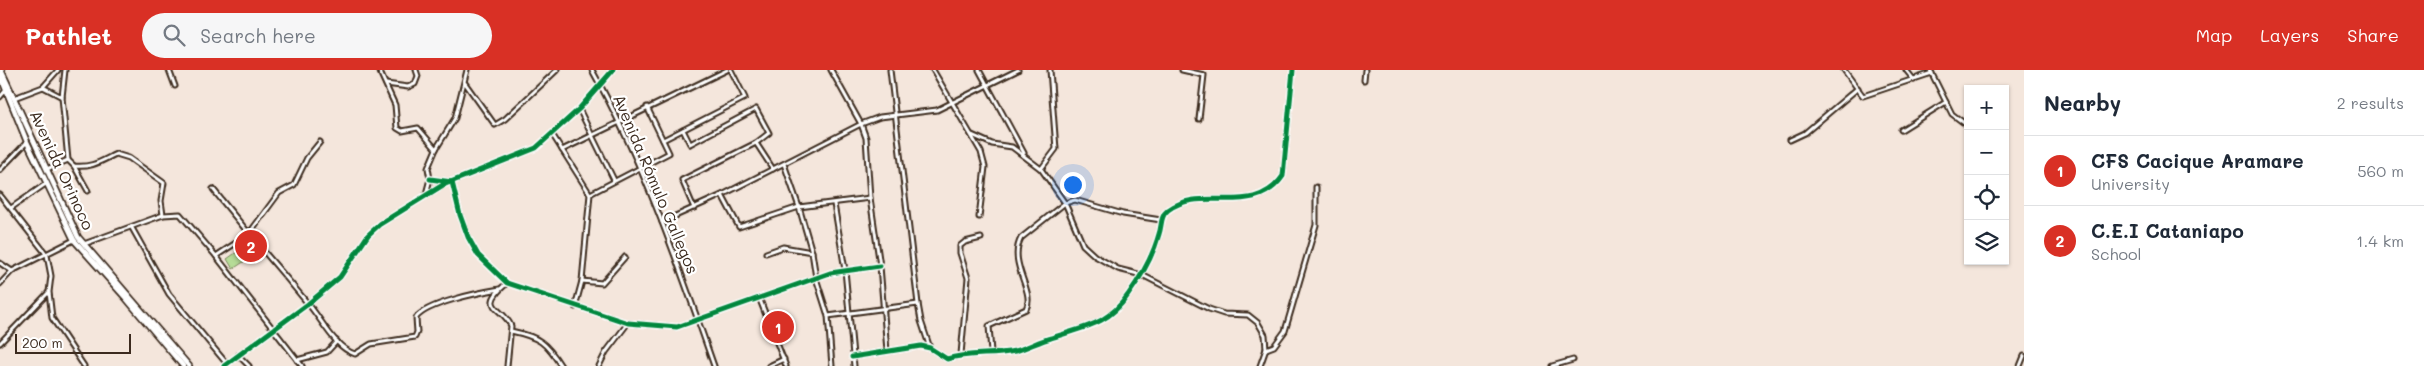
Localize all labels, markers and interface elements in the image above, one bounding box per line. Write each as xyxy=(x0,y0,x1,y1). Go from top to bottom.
search box xyxy=(142,13,492,58)
text: Pathlet xyxy=(25,20,112,51)
icon: search xyxy=(160,21,188,49)
text: Search here xyxy=(200,23,316,48)
text: Map xyxy=(2196,23,2232,47)
text: Layers xyxy=(2260,23,2319,47)
text: Share xyxy=(2347,23,2399,47)
map controls xyxy=(1964,85,2009,265)
button: + xyxy=(1964,85,2009,130)
text: Nearby xyxy=(2044,89,2121,116)
street label: Avenida Rómulo Gallegos xyxy=(609,91,704,277)
text: 2 results xyxy=(2337,92,2404,113)
street label: Avenida Orinoco xyxy=(26,107,99,233)
button: − xyxy=(1964,130,2009,175)
text: CFS Cacique Aramare xyxy=(2091,148,2304,173)
text: 1 xyxy=(2056,160,2064,181)
text: 560 m xyxy=(2357,160,2404,181)
your location xyxy=(1060,172,1086,198)
text: University xyxy=(2091,173,2170,194)
button: locate xyxy=(1964,175,2009,220)
text: C.E.I Cataniapo xyxy=(2091,218,2244,243)
button: layers xyxy=(1964,220,2009,265)
pin: 2 xyxy=(235,227,267,265)
text: 2 xyxy=(2056,230,2064,251)
text: 1.4 km xyxy=(2356,230,2404,251)
text: School xyxy=(2091,243,2141,264)
pin: 1 xyxy=(762,308,794,346)
scale bar xyxy=(15,331,131,354)
text: 200 m xyxy=(22,333,63,352)

